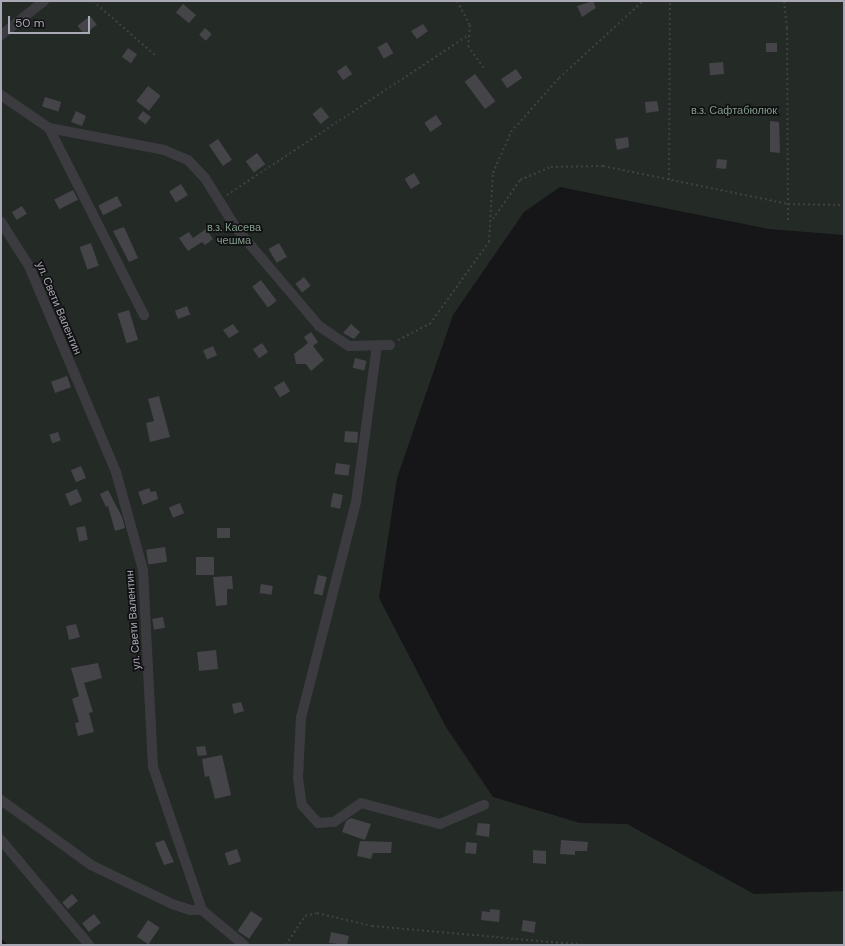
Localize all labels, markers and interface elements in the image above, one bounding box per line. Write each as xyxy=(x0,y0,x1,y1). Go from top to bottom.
scale bar xyxy=(10,8,92,34)
text: 50 m xyxy=(15,15,44,31)
park label: в.з. Сафтабюлюк xyxy=(691,103,777,117)
park label: в.з. Касева чешма xyxy=(207,221,261,247)
street label: ул. Свети Валентин xyxy=(33,260,85,356)
street label: ул. Свети Валентин xyxy=(123,570,143,670)

